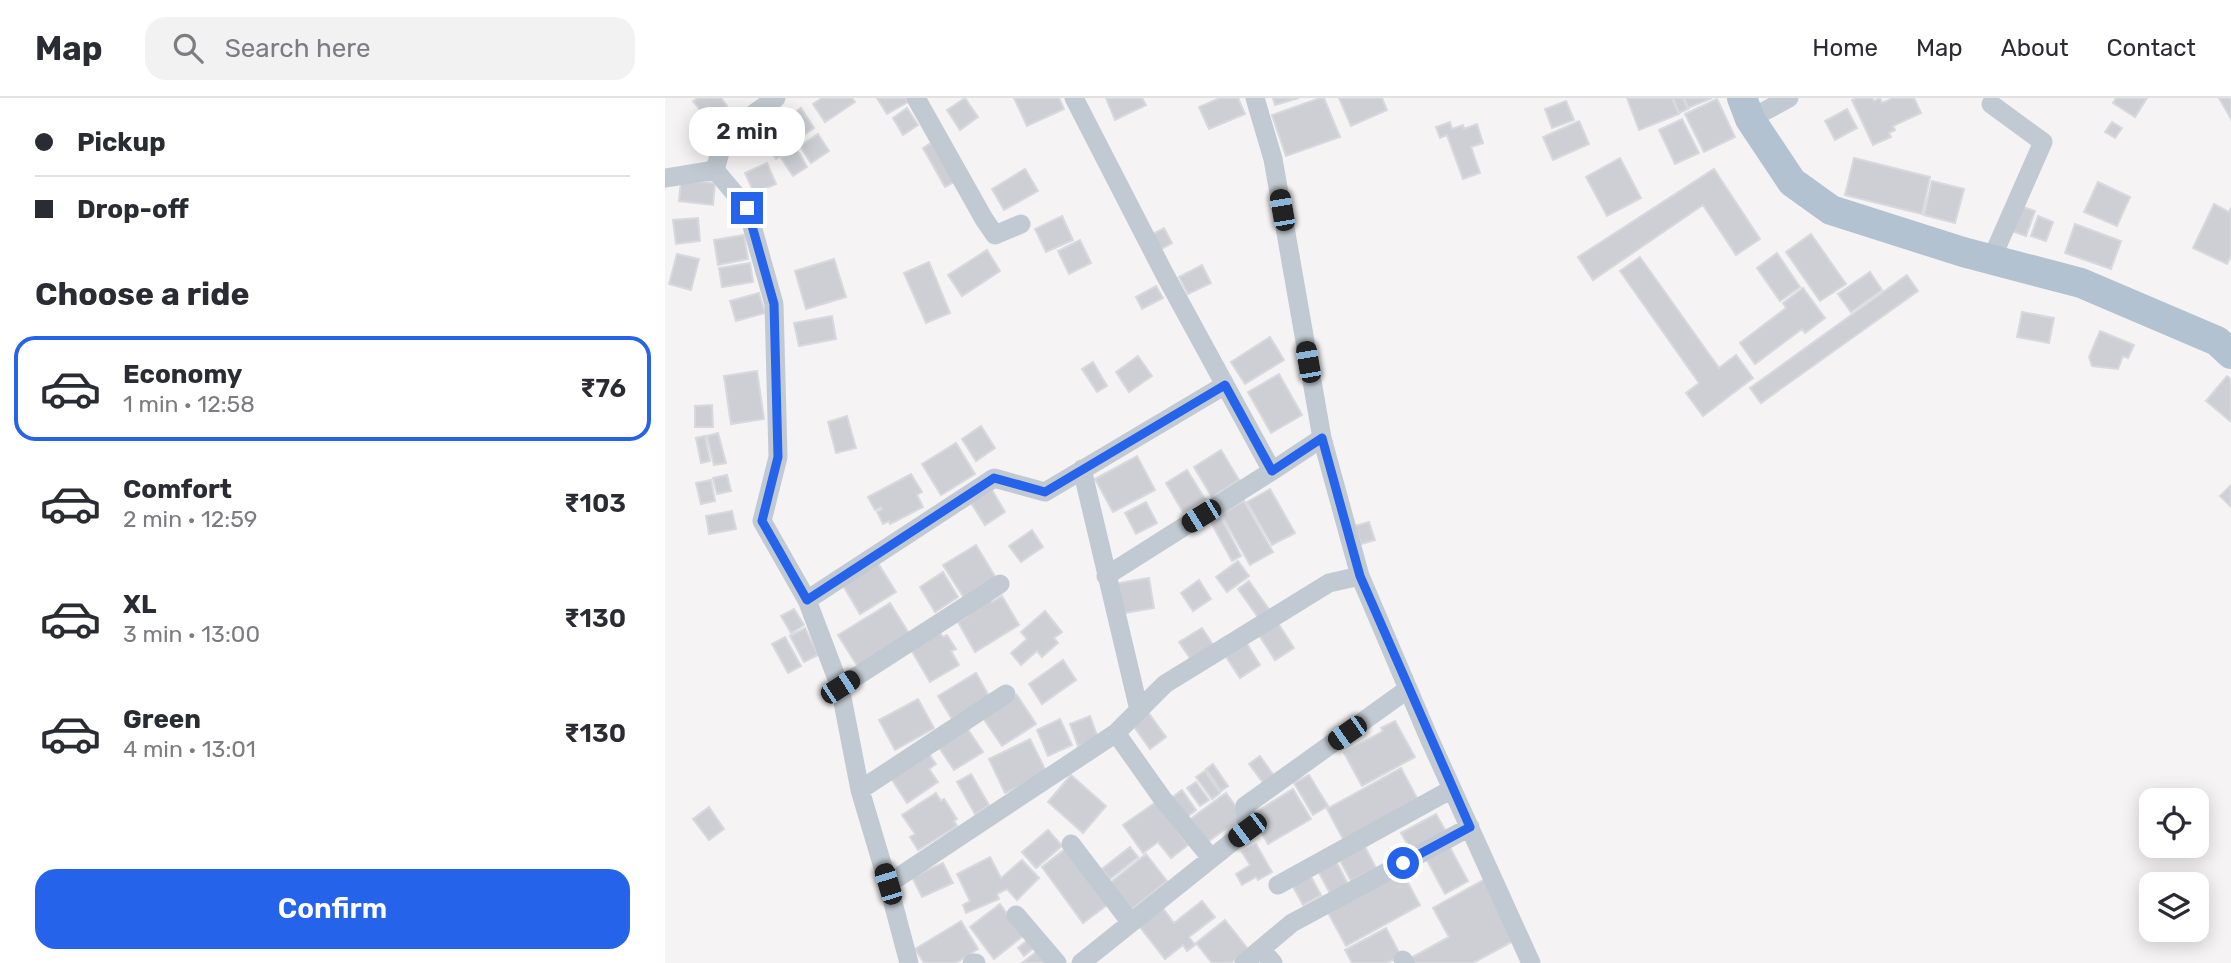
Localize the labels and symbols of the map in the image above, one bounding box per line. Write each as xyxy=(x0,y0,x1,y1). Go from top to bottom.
callout: 2 min xyxy=(689,106,805,155)
car xyxy=(1269,187,1296,233)
route end xyxy=(731,192,763,224)
car xyxy=(1295,339,1322,385)
car xyxy=(1178,496,1225,536)
car xyxy=(817,667,864,707)
car xyxy=(1324,712,1371,754)
car xyxy=(1224,809,1271,851)
route start xyxy=(1387,847,1419,879)
car xyxy=(872,861,905,907)

